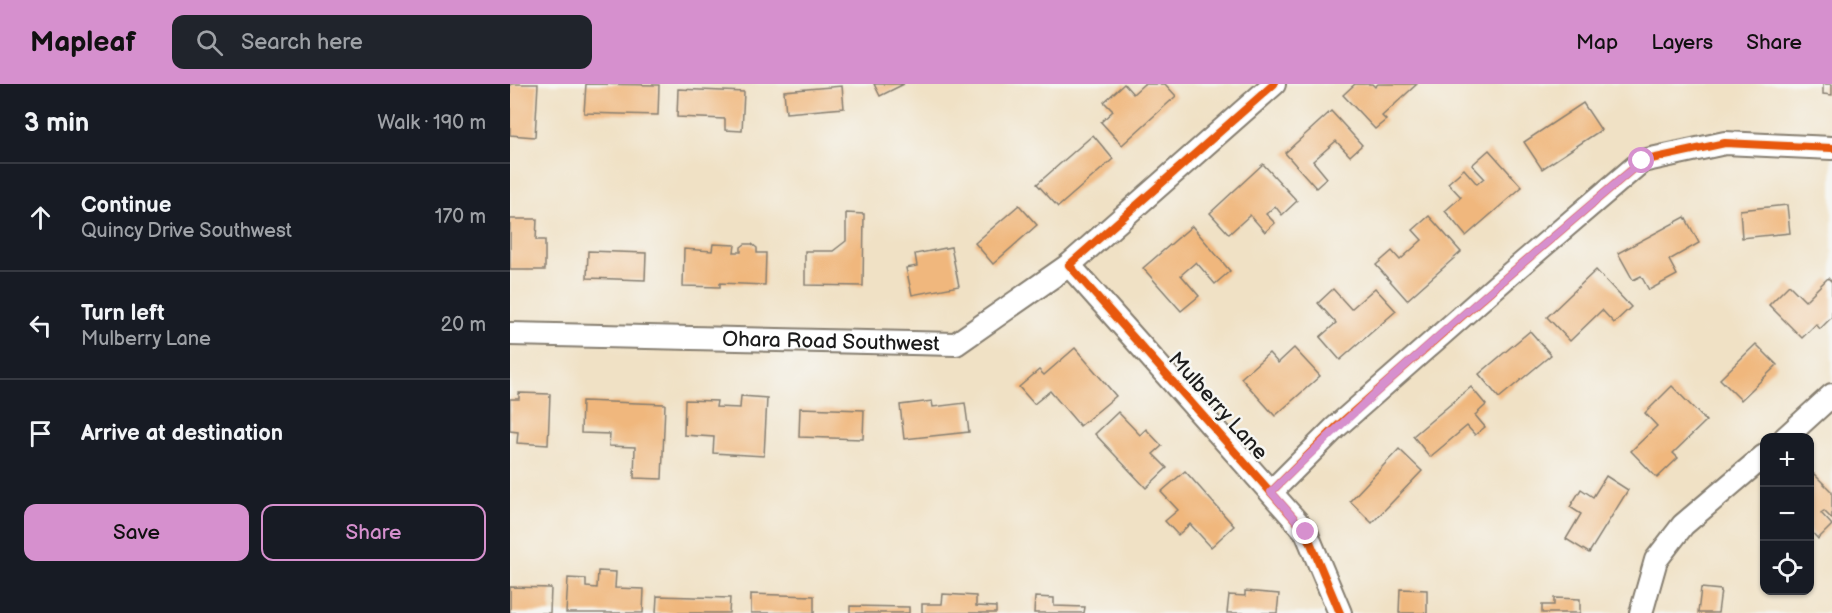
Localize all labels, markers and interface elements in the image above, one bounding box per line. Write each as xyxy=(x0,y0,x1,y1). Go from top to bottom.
search box xyxy=(172,15,592,69)
text: Mapleaf xyxy=(30,26,136,59)
icon: search xyxy=(193,26,226,59)
text: Search here xyxy=(241,29,363,56)
text: Map xyxy=(1576,30,1618,55)
text: Layers xyxy=(1651,30,1713,55)
text: Share xyxy=(1746,30,1802,55)
text: 3 min xyxy=(24,108,89,139)
text: Walk · 190 m xyxy=(377,111,486,135)
route start xyxy=(1628,147,1654,173)
text: Continue xyxy=(81,192,171,219)
icon: ahead xyxy=(24,201,57,234)
text: 170 m xyxy=(435,205,486,229)
text: Quincy Drive Southwest xyxy=(81,219,292,243)
text: Turn left xyxy=(81,300,165,327)
icon: left xyxy=(24,309,57,342)
text: 20 m xyxy=(441,313,486,337)
street label: Ohara Road Southwest xyxy=(722,326,941,356)
text: Mulberry Lane xyxy=(81,327,211,351)
street label: Mulberry Lane xyxy=(1163,347,1273,465)
icon: arrive xyxy=(24,417,57,450)
text: Arrive at destination xyxy=(81,420,283,447)
map controls xyxy=(1760,433,1814,595)
button: + xyxy=(1760,433,1814,487)
button: − xyxy=(1760,487,1814,541)
button: Save xyxy=(24,504,249,561)
button: Share xyxy=(261,504,486,561)
route end xyxy=(1292,518,1318,544)
button: locate xyxy=(1760,541,1814,595)

